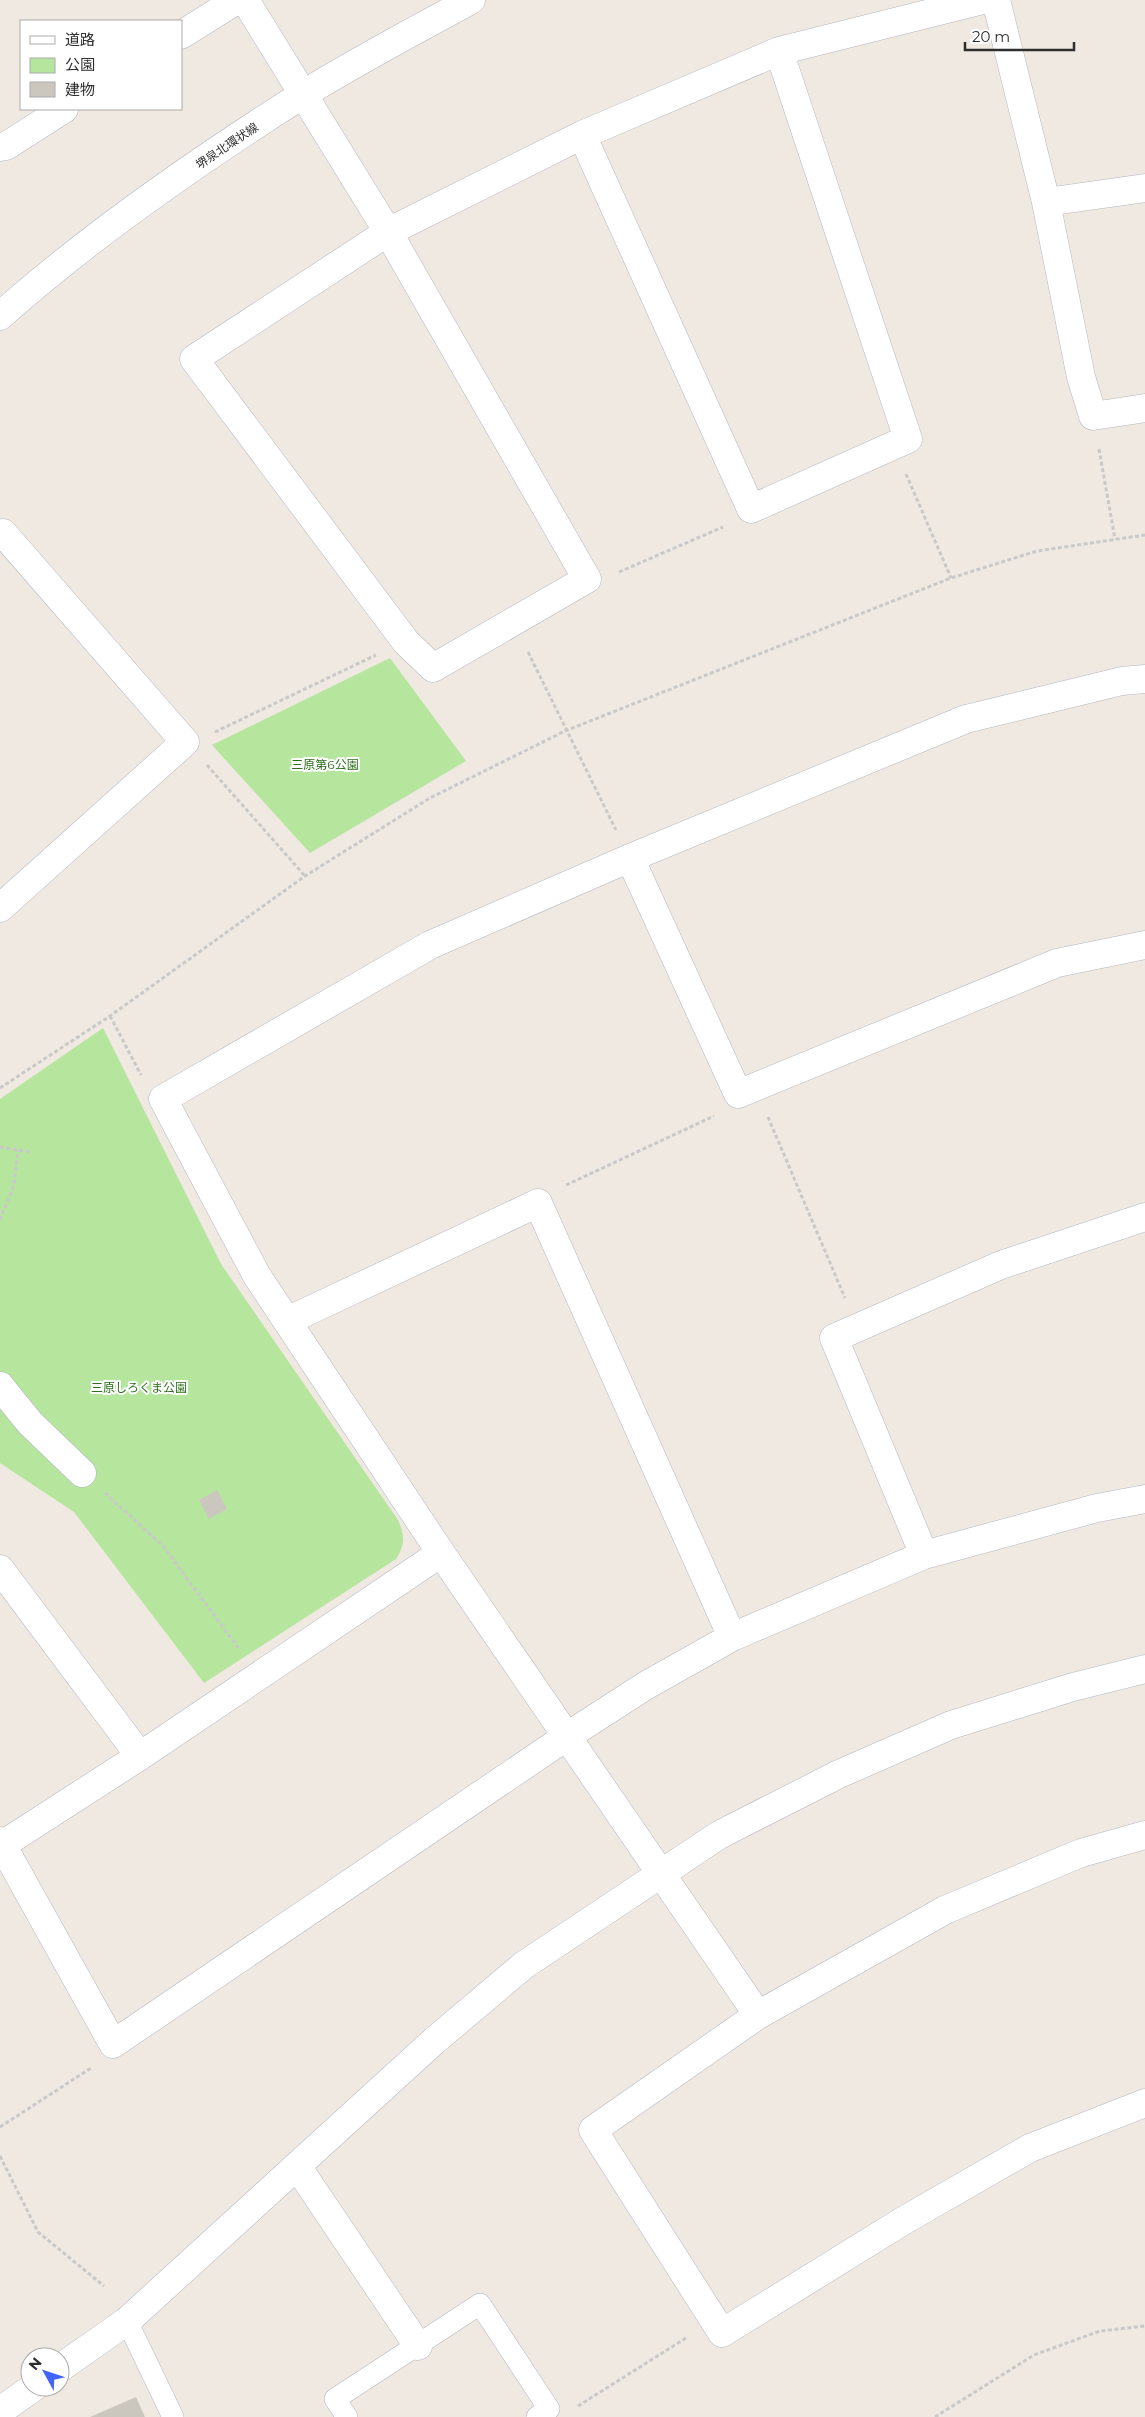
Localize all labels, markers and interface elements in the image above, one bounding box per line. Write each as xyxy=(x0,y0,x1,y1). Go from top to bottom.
legend xyxy=(20,20,182,110)
scale bar xyxy=(965,20,1074,52)
text: 20 m xyxy=(972,27,1010,46)
text: 道路 xyxy=(65,30,95,49)
text: 公園 xyxy=(65,55,95,74)
text: 建物 xyxy=(65,80,95,99)
street label: 堺泉北環状線 xyxy=(193,119,261,172)
park label: 三原第6公園 xyxy=(291,757,359,772)
park label: 三原しろくま公園 xyxy=(91,1380,187,1395)
north arrow xyxy=(20,2347,70,2397)
text: N xyxy=(25,2354,46,2374)

